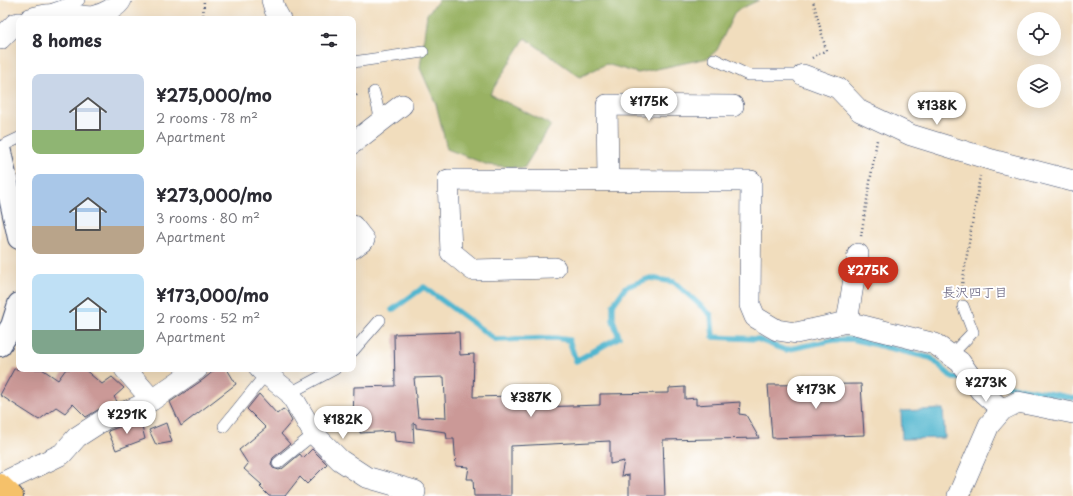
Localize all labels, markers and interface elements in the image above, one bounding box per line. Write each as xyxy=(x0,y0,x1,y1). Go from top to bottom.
map controls xyxy=(1017,12,1061,108)
button: locate xyxy=(1017,12,1061,56)
text: 8 homes xyxy=(32,27,102,53)
icon: filters xyxy=(318,29,340,51)
button: layers xyxy=(1017,64,1061,108)
text: ¥275,000/mo xyxy=(156,82,272,108)
pin: ¥175K xyxy=(621,88,677,122)
icon: home xyxy=(64,90,112,138)
text: ¥175K xyxy=(630,91,669,110)
pin: ¥138K xyxy=(909,92,965,126)
text: ¥138K xyxy=(917,95,957,114)
text: 2 rooms · 78 m² xyxy=(156,108,258,127)
text: Apartment xyxy=(156,127,225,146)
text: ¥273,000/mo xyxy=(156,182,272,208)
icon: home xyxy=(64,190,112,238)
text: 3 rooms · 80 m² xyxy=(156,208,260,227)
text: Apartment xyxy=(156,227,225,246)
pin: ¥275K xyxy=(840,257,896,291)
text: ¥275K xyxy=(847,260,889,279)
text: ¥173,000/mo xyxy=(156,282,269,308)
district label: 長沢四丁目 xyxy=(942,282,1008,301)
icon: home xyxy=(64,290,112,338)
text: 2 rooms · 52 m² xyxy=(156,308,260,327)
text: Apartment xyxy=(156,327,225,346)
pin: ¥273K xyxy=(958,369,1014,403)
text: ¥273K xyxy=(965,372,1007,391)
pin: ¥173K xyxy=(788,376,844,410)
text: ¥173K xyxy=(796,379,836,398)
pin: ¥387K xyxy=(503,384,559,418)
text: ¥387K xyxy=(510,387,552,406)
pin: ¥291K xyxy=(99,401,155,435)
text: ¥291K xyxy=(107,404,147,423)
pin: ¥182K xyxy=(315,406,371,440)
text: ¥182K xyxy=(323,409,363,428)

